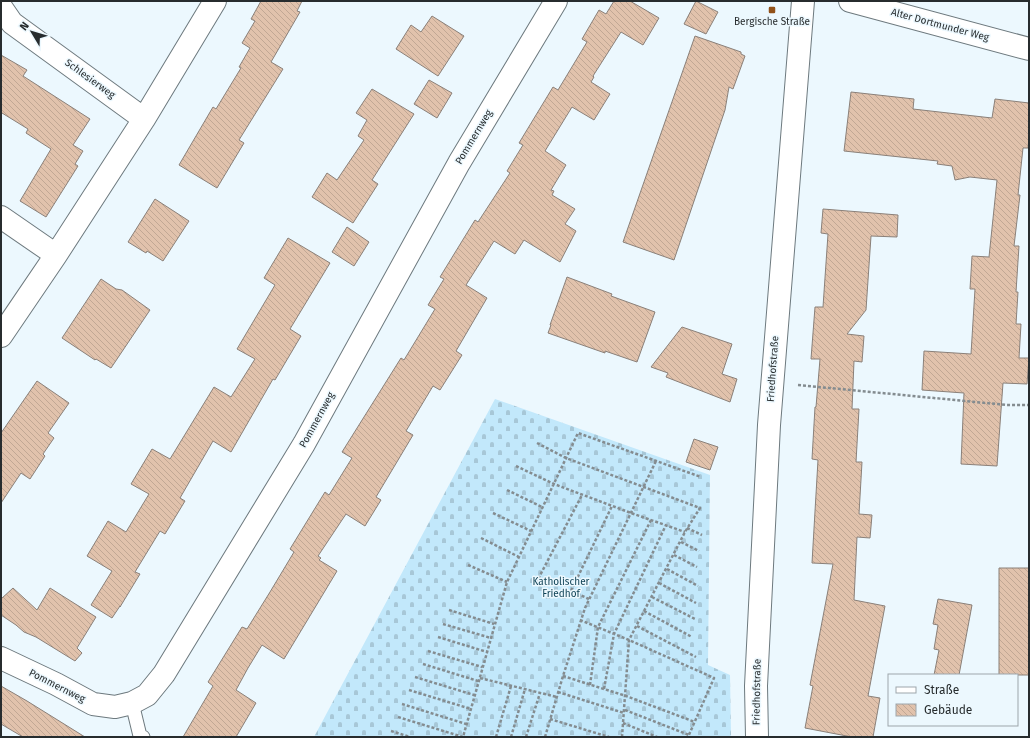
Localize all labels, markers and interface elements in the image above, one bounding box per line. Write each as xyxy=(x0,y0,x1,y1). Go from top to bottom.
marker: Bergische Straße xyxy=(767,5,777,15)
street label: Alter Dortmunder Weg xyxy=(890,6,991,44)
north arrow xyxy=(12,12,52,52)
place label: Bergische Straße xyxy=(734,16,810,28)
text: N xyxy=(17,19,32,33)
street label: Schlesierweg xyxy=(63,57,118,102)
street label: Pommernweg xyxy=(453,107,495,166)
street label: Friedhofstraße xyxy=(765,336,781,402)
street label: Pommernweg xyxy=(297,390,338,450)
park label: Katholischer Friedhof xyxy=(533,576,590,600)
street label: Friedhofstraße xyxy=(750,659,764,725)
street label: Pommernweg xyxy=(27,667,88,706)
legend xyxy=(888,674,1018,726)
text: Straße xyxy=(924,683,959,697)
text: Gebäude xyxy=(924,703,972,717)

